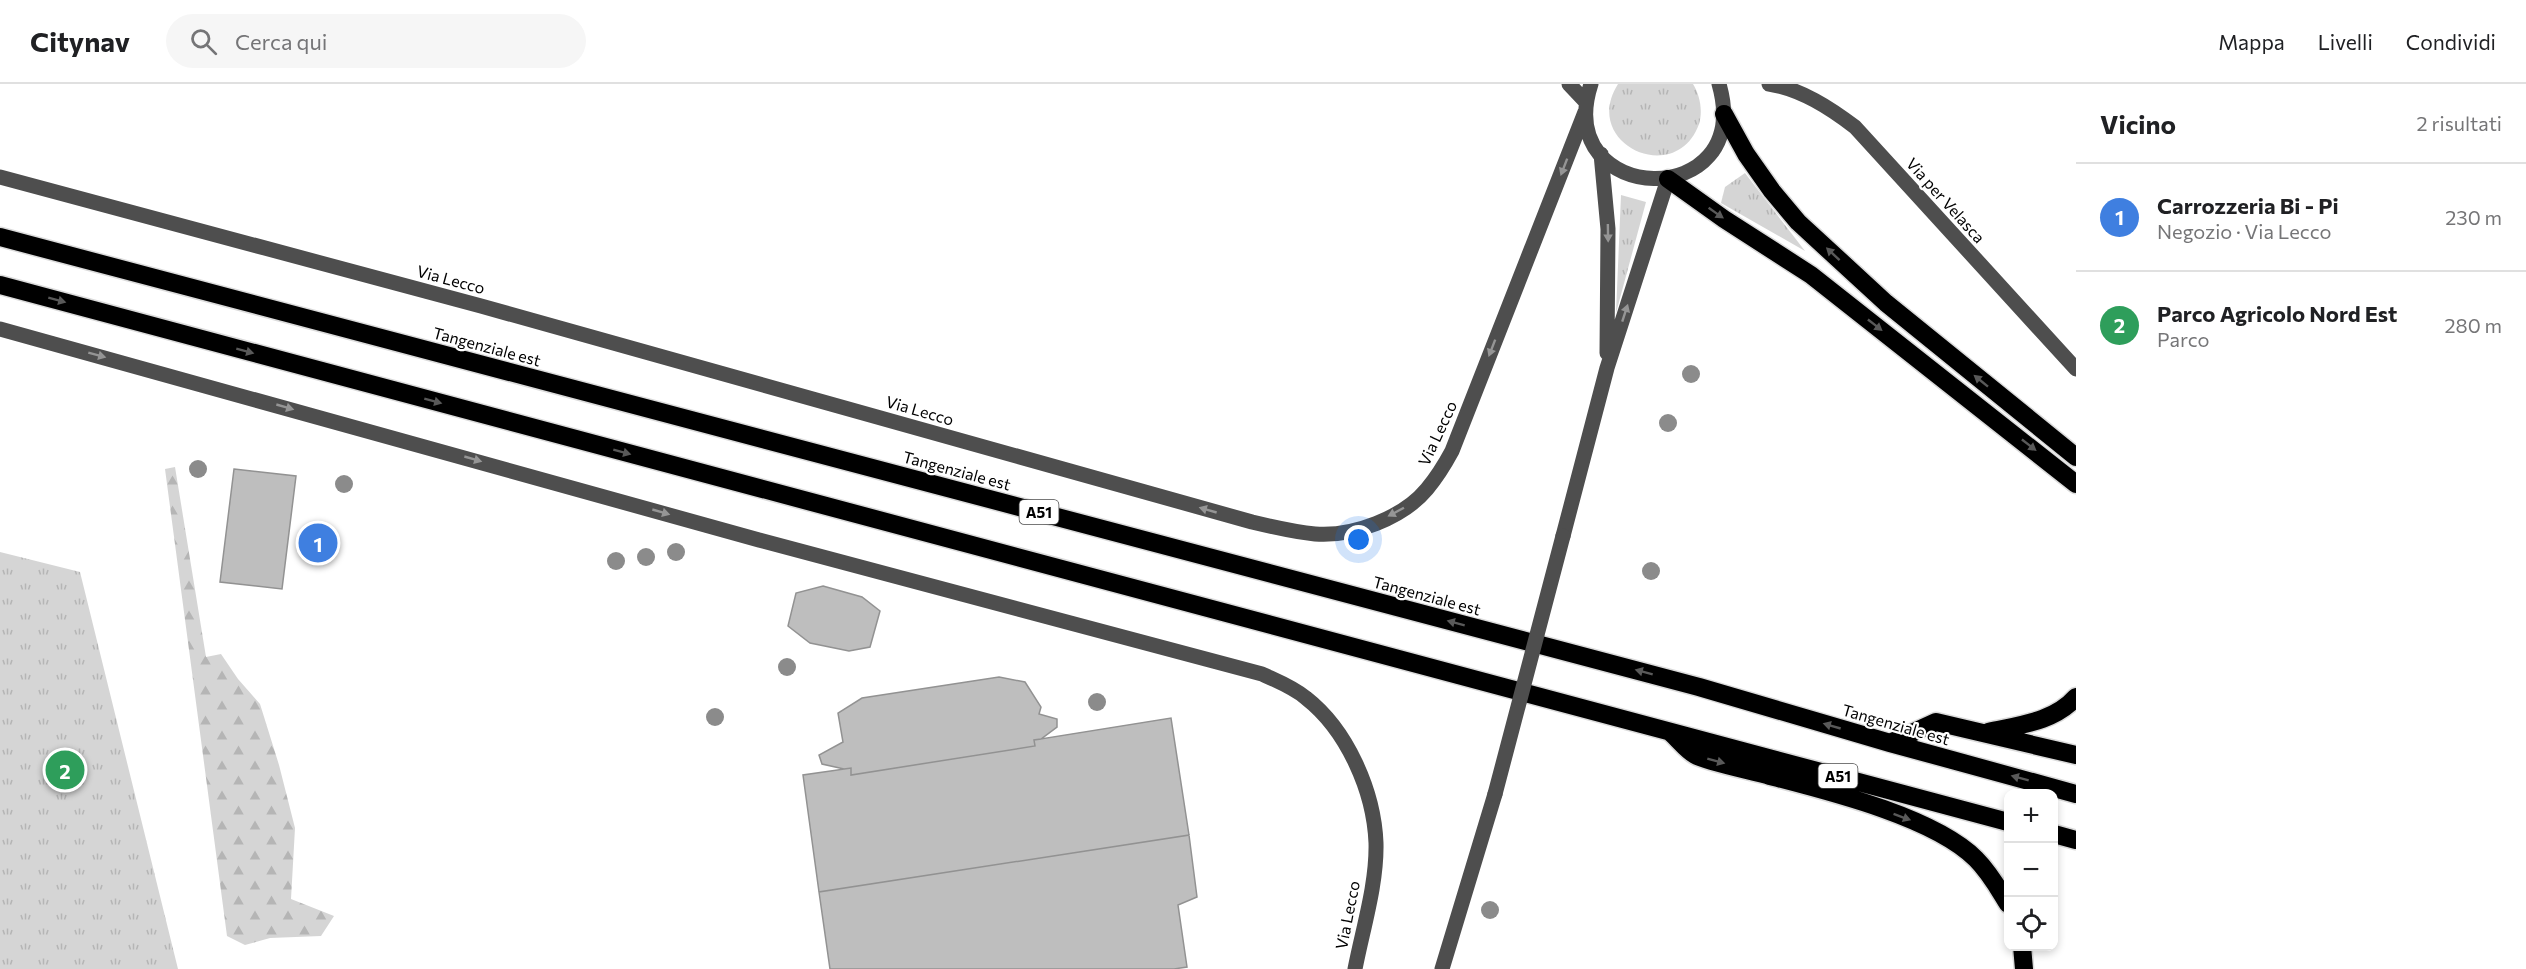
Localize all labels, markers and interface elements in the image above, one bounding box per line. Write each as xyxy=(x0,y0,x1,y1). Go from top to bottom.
search box xyxy=(166,14,586,68)
text: Citynav xyxy=(30,24,130,58)
icon: search xyxy=(187,25,220,58)
text: Cerca qui xyxy=(235,28,327,55)
text: Mappa xyxy=(2218,29,2285,54)
text: Livelli xyxy=(2318,29,2373,54)
text: Condividi xyxy=(2406,29,2496,54)
text: Vicino xyxy=(2100,108,2176,139)
text: 2 risultati xyxy=(2417,111,2502,135)
street label: Via per Velasca xyxy=(1903,153,1989,247)
one-way arrow xyxy=(1558,158,1568,176)
text: Carrozzeria Bi - Pi xyxy=(2157,192,2339,219)
text: 1 xyxy=(2115,205,2124,229)
text: 230 m xyxy=(2445,205,2502,229)
one-way arrow xyxy=(1707,207,1723,219)
text: Negozio · Via Lecco xyxy=(2157,219,2332,243)
one-way arrow xyxy=(1603,224,1612,243)
one-way arrow xyxy=(1826,248,1841,261)
street label: Via Lecco xyxy=(415,261,487,297)
one-way arrow xyxy=(47,296,66,306)
text: Parco Agricolo Nord Est xyxy=(2157,300,2397,327)
one-way arrow xyxy=(1621,304,1630,322)
text: 2 xyxy=(2114,313,2125,337)
text: 280 m xyxy=(2444,313,2502,337)
one-way arrow xyxy=(1867,319,1883,332)
street label: Tangenziale est xyxy=(431,322,543,370)
text: Parco xyxy=(2157,327,2210,351)
one-way arrow xyxy=(1487,339,1496,357)
one-way arrow xyxy=(236,346,254,356)
one-way arrow xyxy=(88,351,106,360)
one-way arrow xyxy=(1973,374,1989,387)
street label: Via Lecco xyxy=(884,391,956,429)
one-way arrow xyxy=(424,397,442,406)
street label: Via Lecco xyxy=(1414,397,1460,469)
one-way arrow xyxy=(276,403,294,412)
one-way arrow xyxy=(2021,439,2036,451)
street label: Tangenziale est xyxy=(901,446,1013,494)
one-way arrow xyxy=(613,447,631,457)
one-way arrow xyxy=(464,455,482,465)
road number: A51 xyxy=(1020,500,1058,524)
one-way arrow xyxy=(1199,504,1217,514)
one-way arrow xyxy=(1388,507,1405,517)
one-way arrow xyxy=(652,508,670,517)
pin: 1 xyxy=(298,520,338,566)
your location xyxy=(1344,525,1373,554)
street label: Tangenziale est xyxy=(1371,571,1483,619)
one-way arrow xyxy=(1447,618,1465,627)
one-way arrow xyxy=(1635,667,1653,677)
street label: Tangenziale est xyxy=(1840,700,1952,749)
one-way arrow xyxy=(1823,721,1841,730)
pin: 2 xyxy=(46,748,84,792)
one-way arrow xyxy=(1707,757,1725,766)
road number: A51 xyxy=(1818,764,1858,788)
one-way arrow xyxy=(2010,773,2029,783)
map controls xyxy=(2004,789,2058,951)
button: + xyxy=(2004,789,2058,843)
one-way arrow xyxy=(1893,812,1911,822)
button: − xyxy=(2004,843,2058,897)
street label: Via Lecco xyxy=(1331,879,1363,951)
button: locate xyxy=(2004,897,2058,951)

